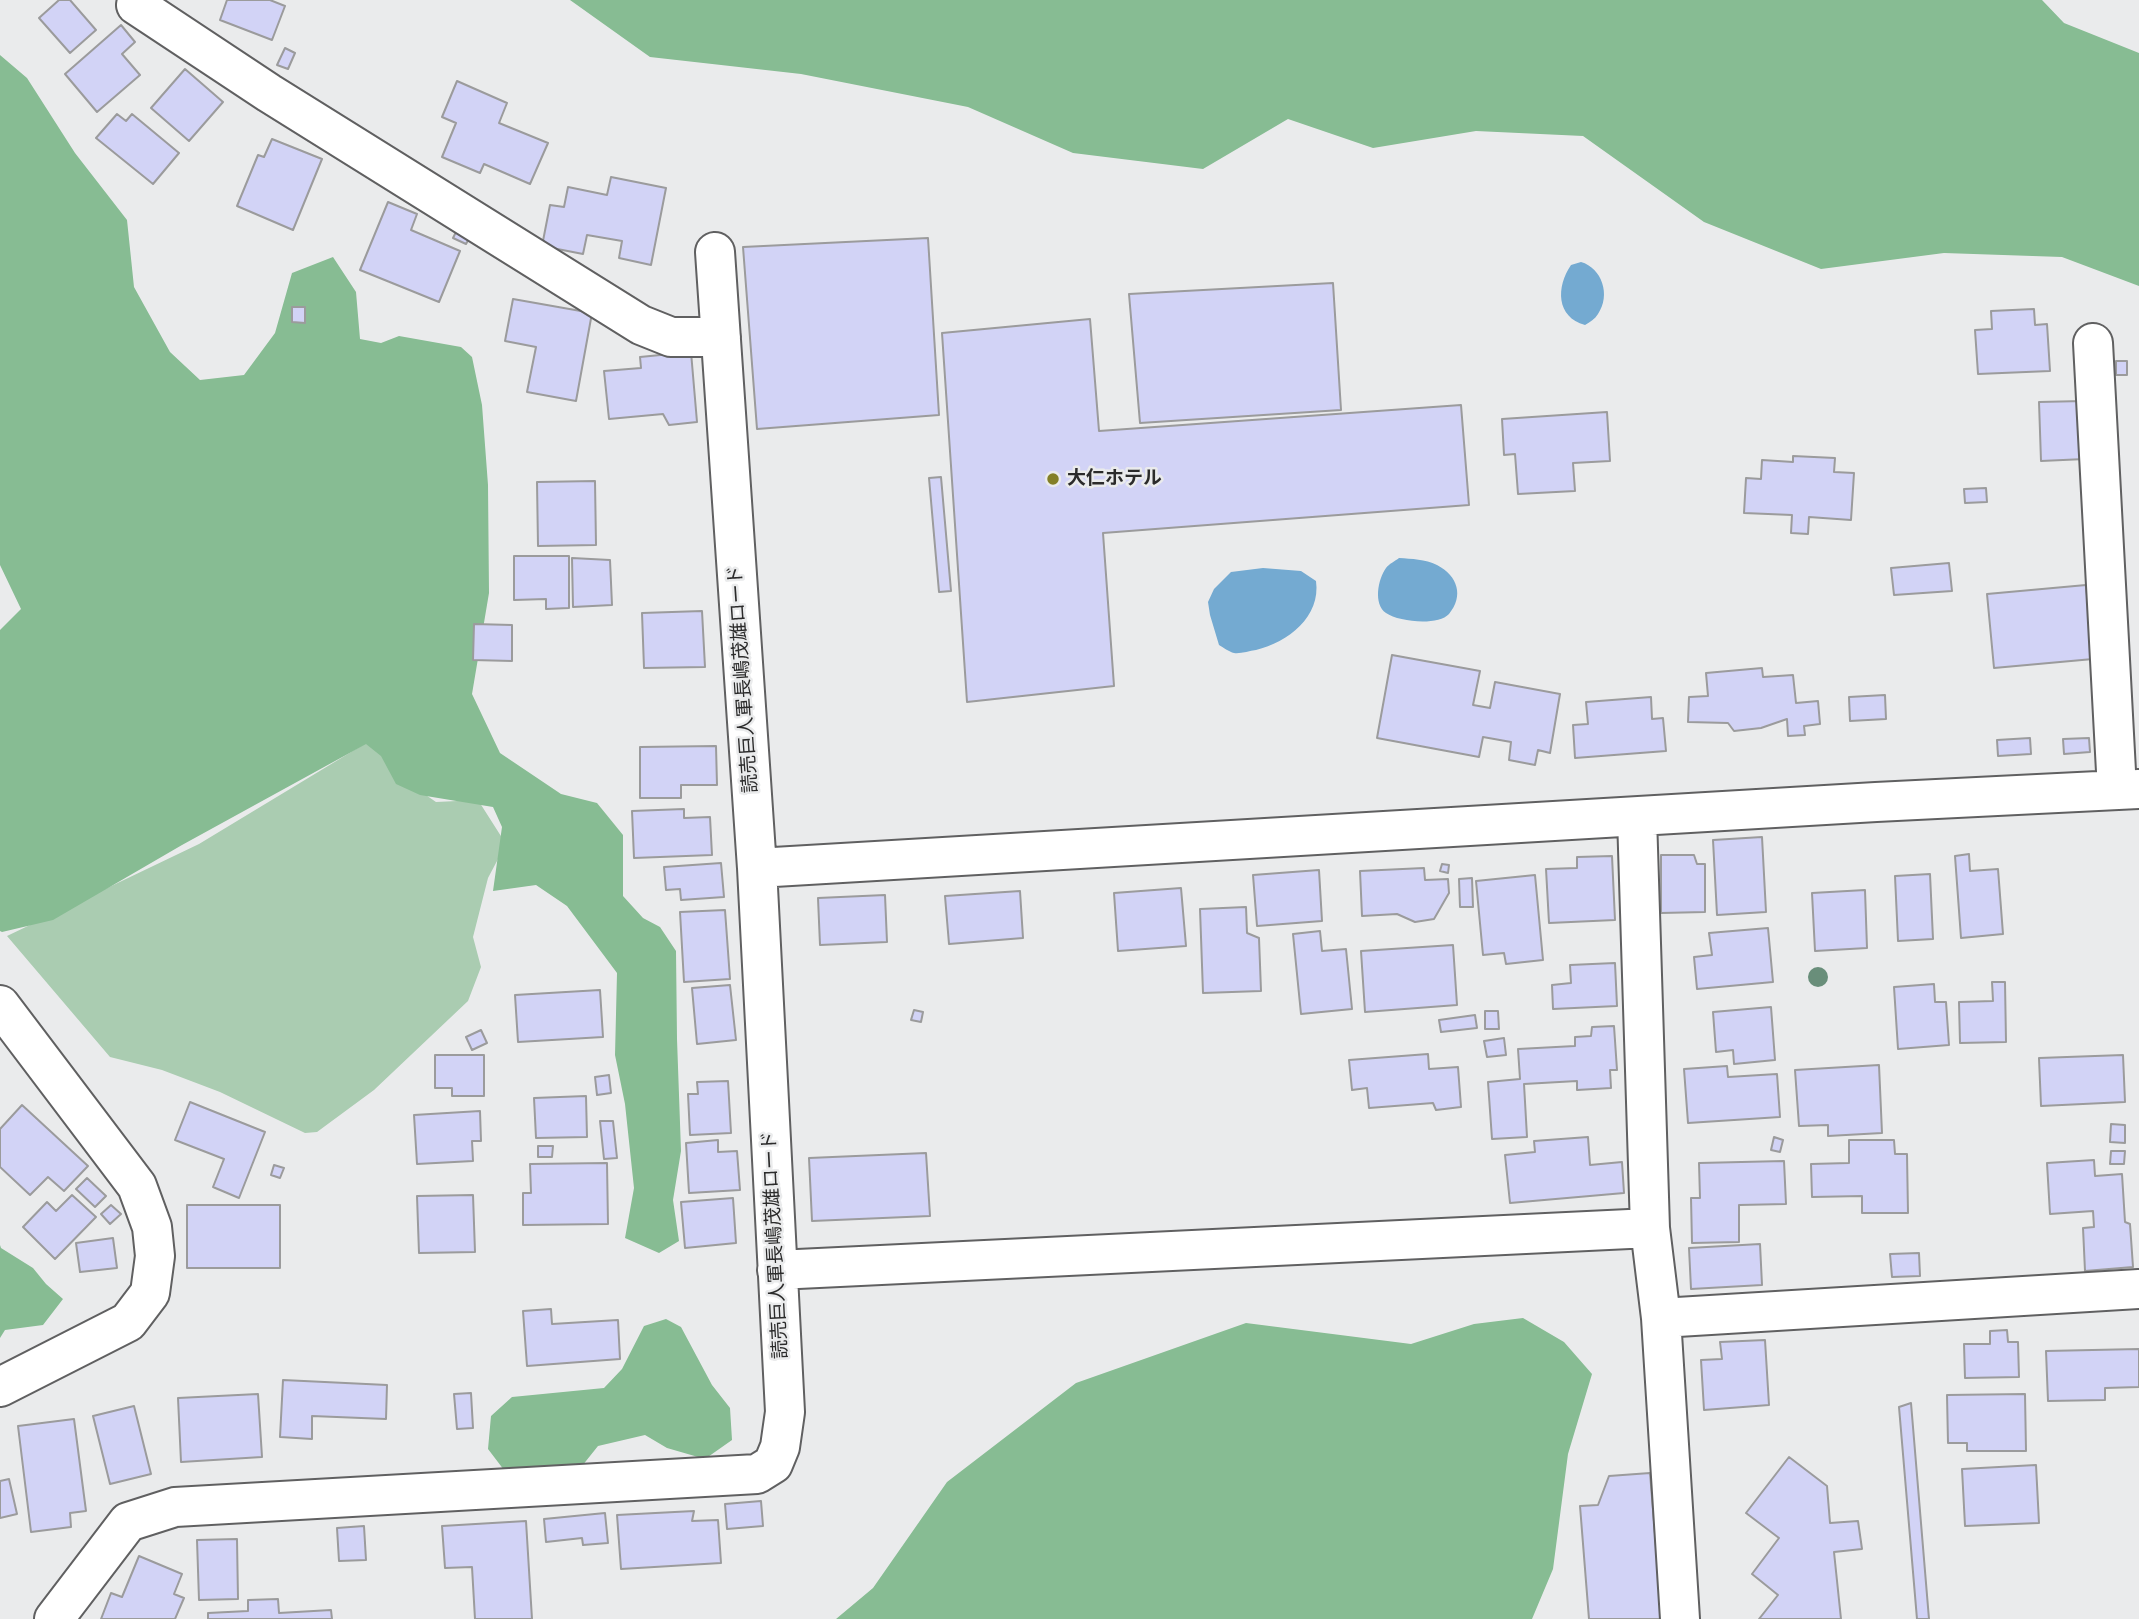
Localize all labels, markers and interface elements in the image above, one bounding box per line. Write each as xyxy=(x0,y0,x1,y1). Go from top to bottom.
place label: 大仁ホテル xyxy=(1067,468,1162,490)
marker: 大仁ホテル xyxy=(1045,471,1061,487)
street label: 読売巨人軍長嶋茂雄ロード xyxy=(725,564,763,794)
street label: 読売巨人軍長嶋茂雄ロード xyxy=(759,1131,793,1359)

